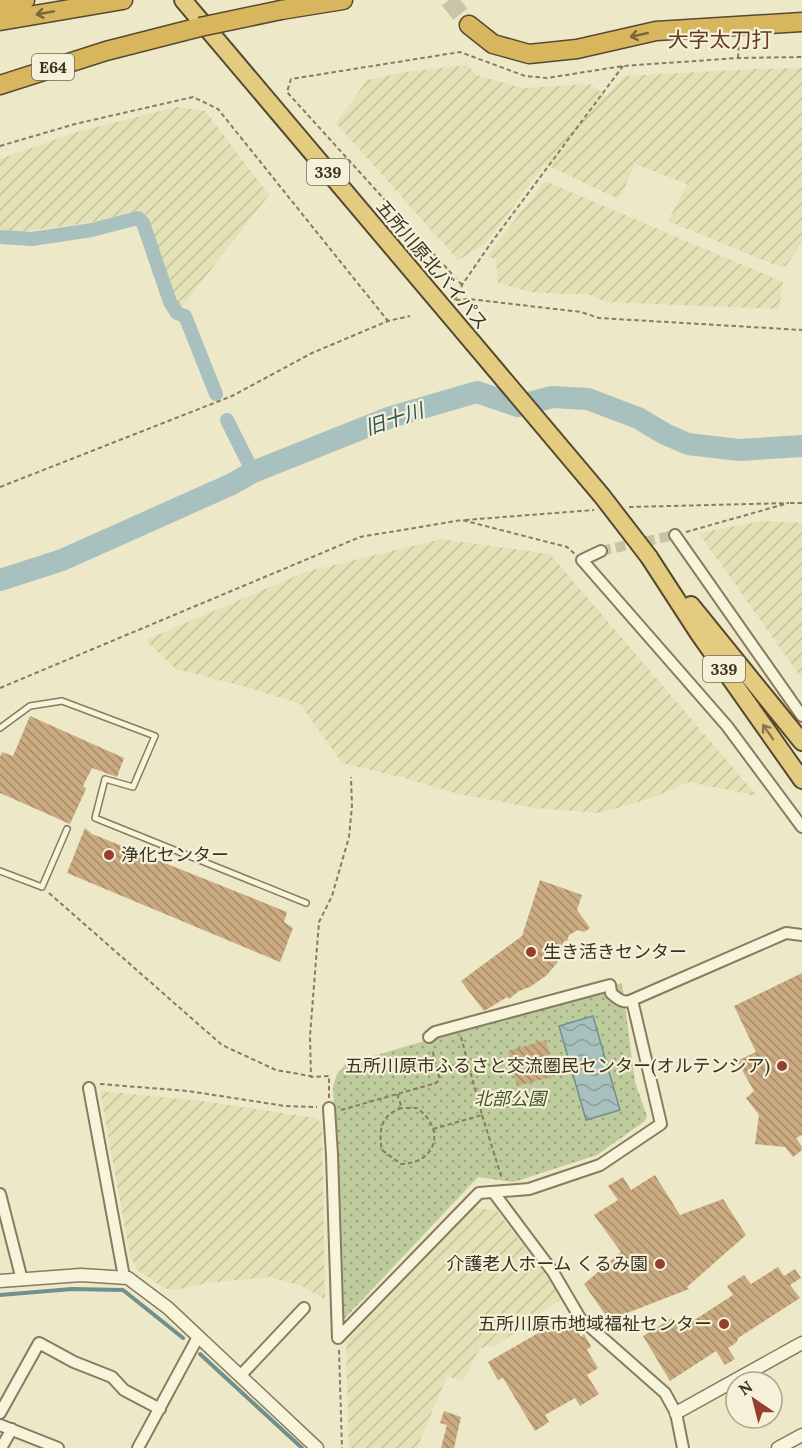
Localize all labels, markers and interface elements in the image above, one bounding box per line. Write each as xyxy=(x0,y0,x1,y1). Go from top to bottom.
one-way arrow xyxy=(36,8,55,19)
district label: 大字太刀打 xyxy=(668,26,773,53)
one-way arrow xyxy=(630,29,649,41)
road number: E64 xyxy=(32,54,74,80)
road number: 339 xyxy=(307,159,349,185)
street label: 五所川原北バイパス xyxy=(372,195,493,334)
water label: 旧十川 xyxy=(361,397,428,440)
road number: 339 xyxy=(703,656,745,682)
one-way arrow xyxy=(762,724,774,740)
place label: 浄化センター xyxy=(121,843,229,866)
marker: 浄化センター xyxy=(102,848,116,862)
place label: 生き活きセンター xyxy=(543,940,687,963)
marker: 生き活きセンター xyxy=(524,945,538,959)
place label: 五所川原市ふるさと交流圏民センター(オルテンシア) xyxy=(345,1054,770,1077)
marker: 五所川原市ふるさと交流圏民センター(オルテンシア) xyxy=(775,1059,789,1073)
park label: 北部公園 xyxy=(474,1087,549,1110)
place label: 介護老人ホーム くるみ園 xyxy=(446,1252,648,1275)
marker: 介護老人ホーム くるみ園 xyxy=(653,1257,667,1271)
place label: 五所川原市地域福祉センター xyxy=(478,1312,712,1335)
marker: 五所川原市地域福祉センター xyxy=(717,1317,731,1331)
north arrow xyxy=(724,1370,784,1430)
text: N xyxy=(735,1376,756,1399)

